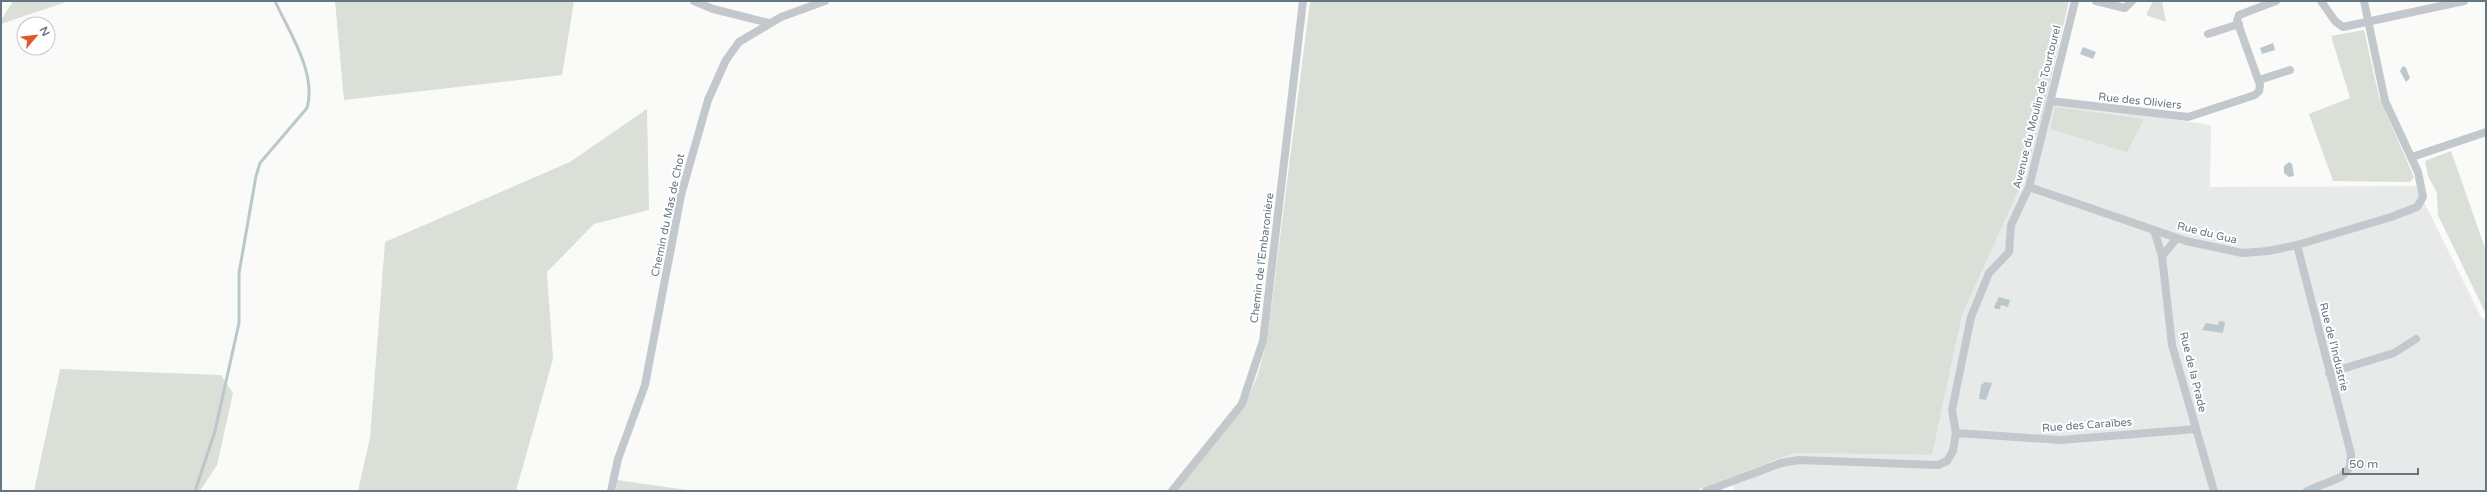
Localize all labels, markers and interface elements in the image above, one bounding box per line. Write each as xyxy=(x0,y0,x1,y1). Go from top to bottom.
north arrow xyxy=(16,16,56,56)
street label: Avenue du Moulin de Tourtourel xyxy=(2010,24,2064,190)
text: N xyxy=(37,25,52,38)
street label: Rue des Oliviers xyxy=(2098,90,2182,112)
street label: Chemin du Mas de Chot xyxy=(649,152,687,278)
street label: Chemin de l'Embaronière xyxy=(1248,192,1276,324)
street label: Rue du Gua xyxy=(2176,219,2238,247)
street label: Rue de l'Industrie xyxy=(2317,301,2351,393)
street label: Rue de la Prade xyxy=(2177,331,2209,413)
street label: Rue des Caraïbes xyxy=(2041,415,2133,435)
scale bar xyxy=(2343,450,2418,476)
text: 50 m xyxy=(2349,457,2378,471)

